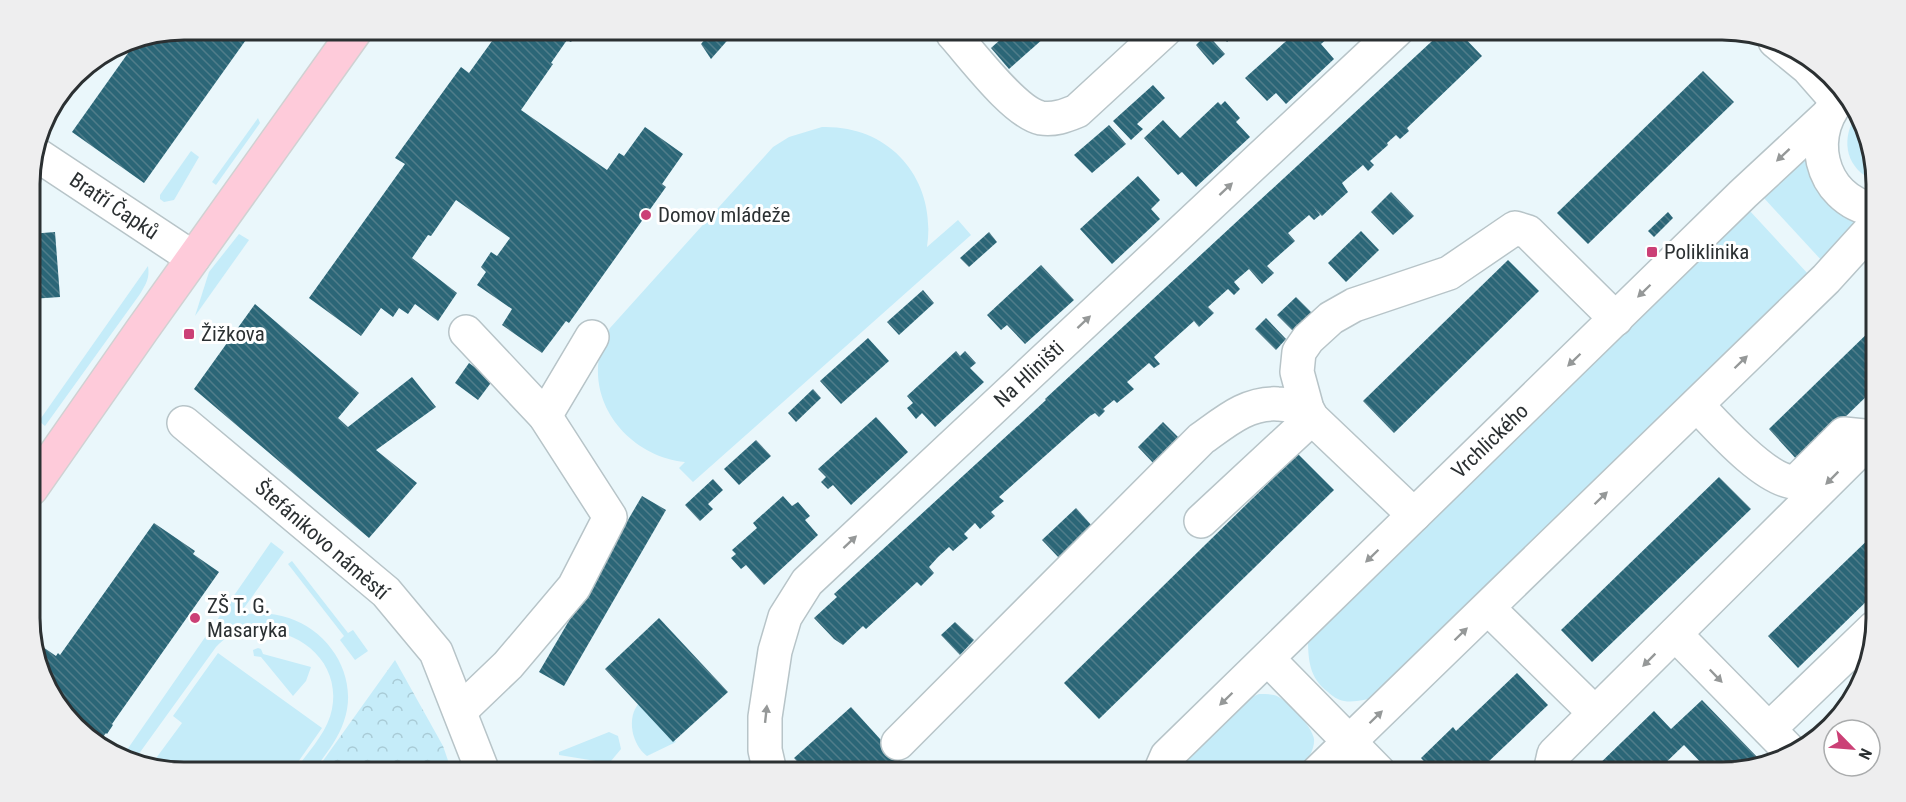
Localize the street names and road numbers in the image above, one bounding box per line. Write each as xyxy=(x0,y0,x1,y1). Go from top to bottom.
street label: Bratří Čapků xyxy=(65,168,163,244)
street label: Na Hliništi xyxy=(989,336,1069,412)
street label: Vrchlického xyxy=(1447,399,1533,483)
street label: Štefánikovo náměstí xyxy=(250,475,395,605)

